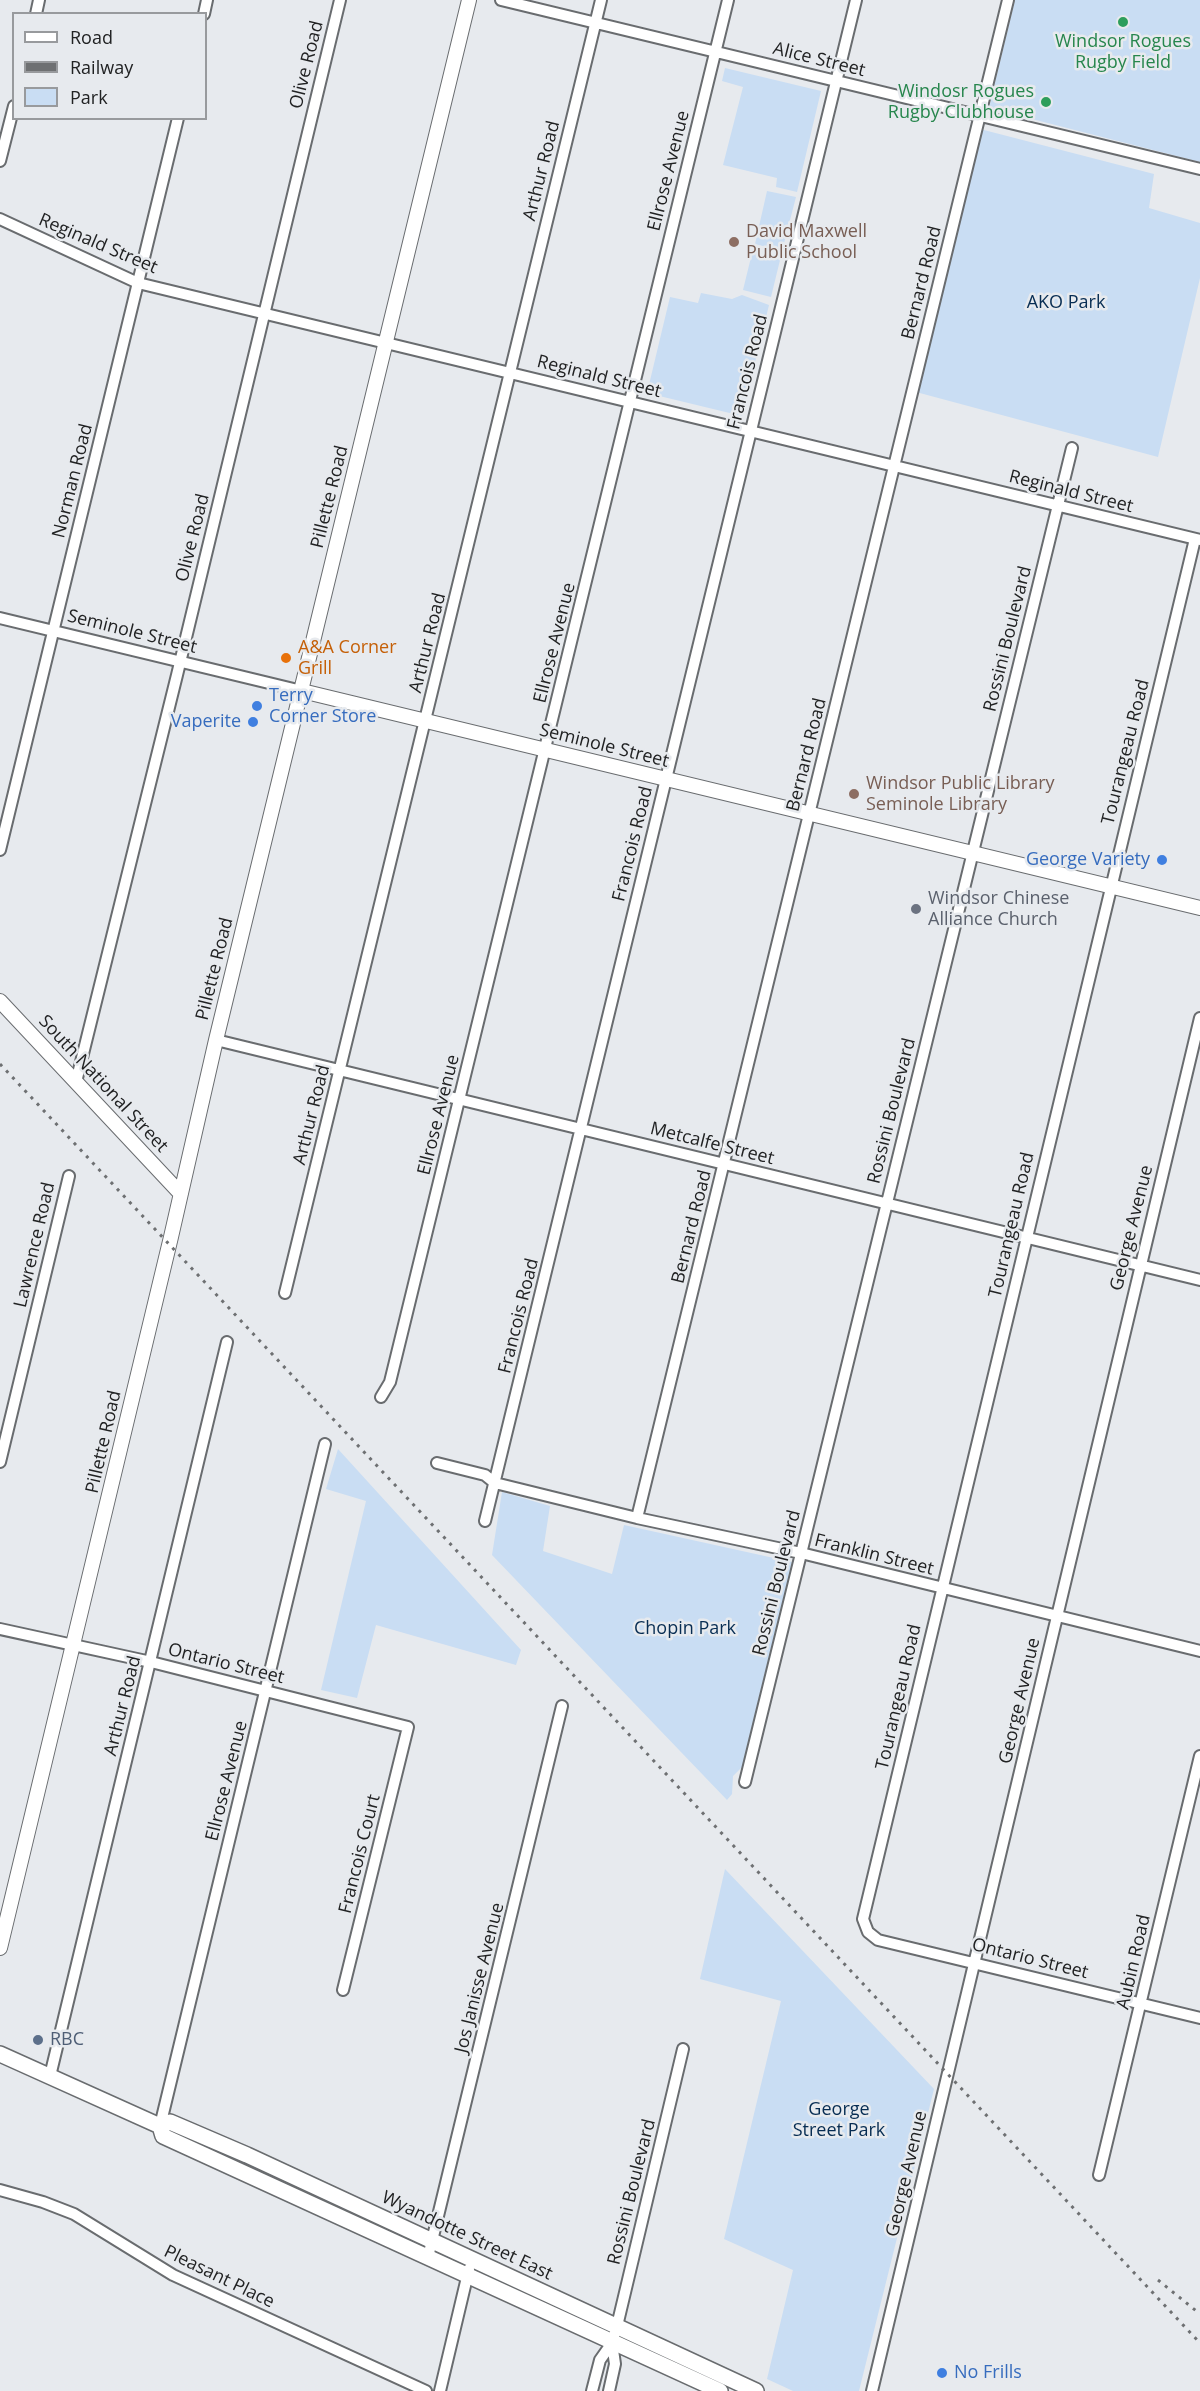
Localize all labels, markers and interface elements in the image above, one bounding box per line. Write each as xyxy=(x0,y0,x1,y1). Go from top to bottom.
legend xyxy=(12,12,207,120)
marker: Windsor Rogues Rugby Field xyxy=(1116,15,1130,29)
street label: Olive Road xyxy=(286,19,328,111)
text: Road xyxy=(70,25,113,49)
place label: Windsor Rogues Rugby Field xyxy=(1055,31,1191,74)
street label: Alice Street xyxy=(771,38,867,82)
text: Railway xyxy=(70,55,133,79)
place label: Windosr Rogues Rugby Clubhouse xyxy=(888,81,1034,124)
text: Park xyxy=(70,85,108,109)
marker: Windosr Rogues Rugby Clubhouse xyxy=(1039,95,1053,109)
street label: Ellrose Avenue xyxy=(644,109,694,233)
street label: Arthur Road xyxy=(519,119,565,223)
street label: Reginald Street xyxy=(35,209,161,279)
place label: David Maxwell Public School xyxy=(746,221,867,264)
street label: Bernard Road xyxy=(897,224,947,342)
marker: David Maxwell Public School xyxy=(727,235,741,249)
park label: AKO Park xyxy=(1027,292,1105,314)
street label: Francois Road xyxy=(723,312,773,432)
street label: Reginald Street xyxy=(535,351,663,403)
street label: Norman Road xyxy=(48,422,98,540)
street label: Pillette Road xyxy=(307,443,353,551)
street label: Reginald Street xyxy=(1007,466,1135,518)
street label: Olive Road xyxy=(172,492,214,584)
street label: Rossini Boulevard xyxy=(979,564,1037,714)
street label: Ellrose Avenue xyxy=(530,581,580,705)
street label: Arthur Road xyxy=(405,591,451,695)
street label: Seminole Street xyxy=(65,605,199,659)
place label: A&A Corner Grill xyxy=(298,637,397,680)
marker: A&A Corner Grill xyxy=(279,651,293,665)
street label: Tourangeau Road xyxy=(1098,677,1154,827)
place label: Terry Corner Store xyxy=(269,685,376,728)
street label: Bernard Road xyxy=(782,696,832,814)
marker: Terry Corner Store xyxy=(250,699,264,713)
place label: Vaperite xyxy=(171,711,241,733)
marker: Vaperite xyxy=(246,715,260,729)
street label: Seminole Street xyxy=(537,719,671,773)
place label: Windsor Public Library Seminole Library xyxy=(866,773,1055,816)
street label: Francois Road xyxy=(608,784,658,904)
marker: Windsor Public Library Seminole Library xyxy=(847,787,861,801)
place label: George Variety xyxy=(1026,849,1150,871)
marker: George Variety xyxy=(1155,853,1169,867)
place label: Windsor Chinese Alliance Church xyxy=(928,888,1069,930)
marker: Windsor Chinese Alliance Church xyxy=(909,902,923,916)
street label: Pillette Road xyxy=(192,915,238,1023)
street label: South National Street xyxy=(34,1011,172,1157)
street label: Rossini Boulevard xyxy=(863,1036,921,1186)
street label: Ellrose Avenue xyxy=(414,1053,464,1177)
street label: Arthur Road xyxy=(289,1063,335,1167)
street label: Metcalfe Street xyxy=(648,1118,776,1170)
street label: Tourangeau Road xyxy=(985,1150,1039,1300)
street label: George Avenue xyxy=(1106,1163,1158,1293)
street label: Bernard Road xyxy=(667,1168,717,1286)
street label: Lawrence Road xyxy=(10,1180,60,1310)
street label: Francois Road xyxy=(494,1256,544,1376)
street label: Pillette Road xyxy=(82,1388,126,1496)
street label: Rossini Boulevard xyxy=(748,1508,806,1658)
street label: Franklin Street xyxy=(812,1530,936,1580)
park label: Chopin Park xyxy=(634,1618,736,1640)
street label: Tourangeau Road xyxy=(872,1622,926,1772)
street label: George Avenue xyxy=(995,1636,1045,1766)
street label: Ontario Street xyxy=(166,1639,286,1689)
street label: Arthur Road xyxy=(100,1654,146,1758)
street label: Ellrose Avenue xyxy=(202,1719,252,1843)
street label: Francois Court xyxy=(335,1792,385,1916)
street label: Jos Janisse Avenue xyxy=(451,1901,509,2055)
street label: Aubin Road xyxy=(1113,1912,1155,2012)
street label: Ontario Street xyxy=(970,1934,1090,1984)
place label: RBC xyxy=(50,2029,84,2051)
marker: RBC xyxy=(31,2033,45,2047)
park label: George Street Park xyxy=(793,2099,885,2142)
street label: George Avenue xyxy=(882,2109,932,2239)
street label: Rossini Boulevard xyxy=(603,2117,661,2267)
street label: Wyandotte Street East xyxy=(378,2187,556,2285)
street label: Pleasant Place xyxy=(160,2241,278,2313)
place label: No Frills xyxy=(954,2362,1022,2384)
marker: No Frills xyxy=(935,2366,949,2380)

